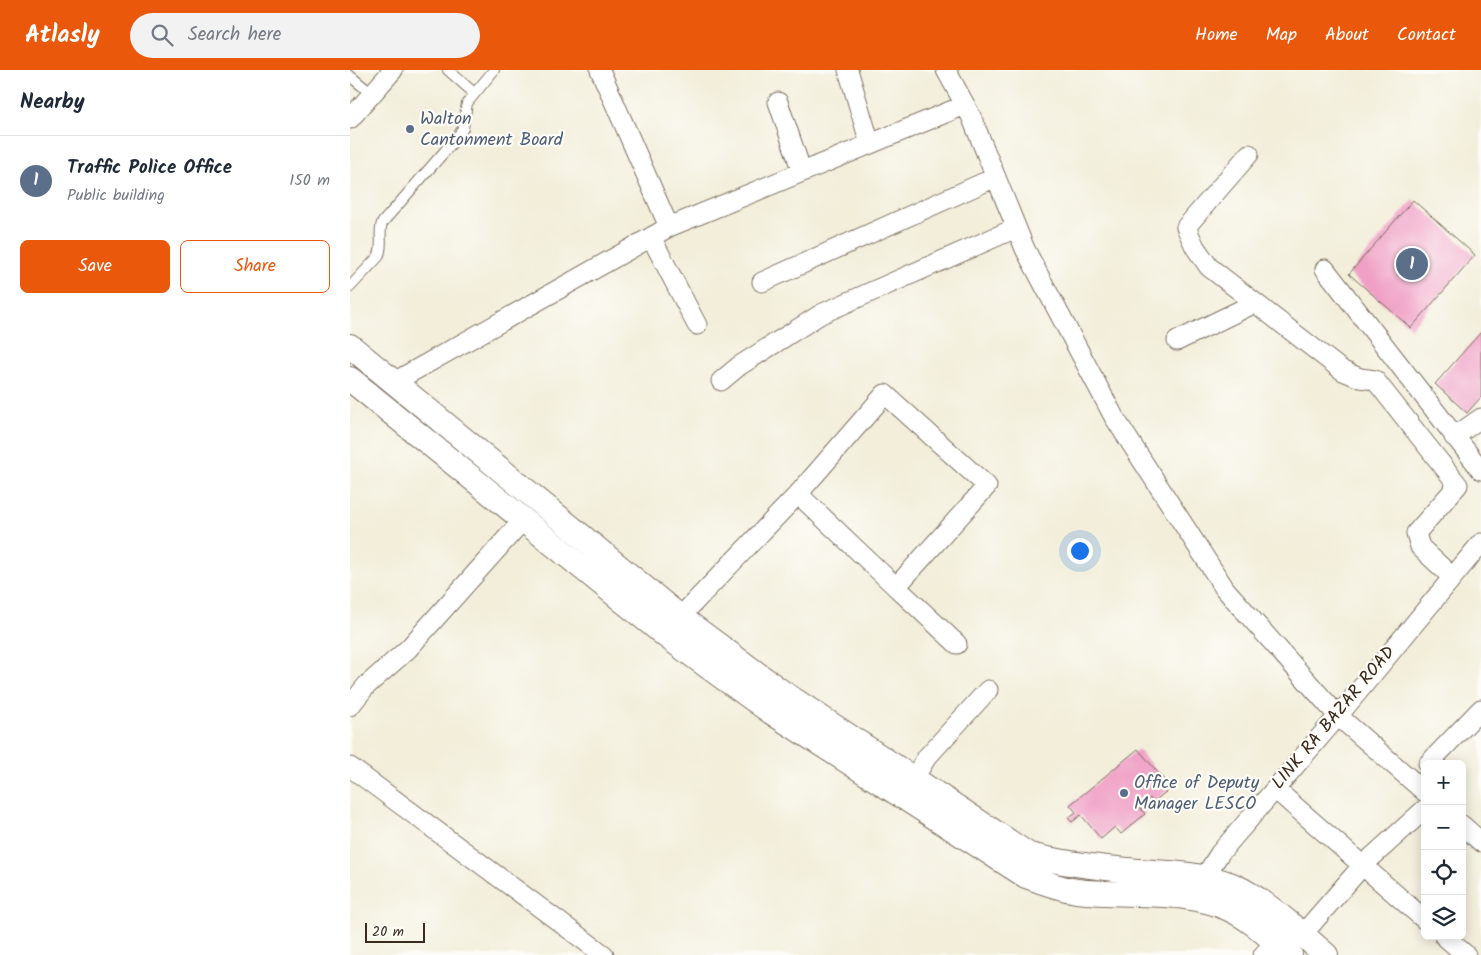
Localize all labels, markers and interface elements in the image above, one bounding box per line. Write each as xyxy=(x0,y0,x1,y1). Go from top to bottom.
search box xyxy=(130,13,480,58)
text: Atlasly xyxy=(25,16,100,55)
text: Search here xyxy=(188,20,281,50)
icon: search xyxy=(148,21,176,49)
text: Home xyxy=(1195,21,1238,50)
text: Map xyxy=(1266,21,1297,50)
text: About xyxy=(1325,21,1369,50)
text: Contact xyxy=(1397,21,1456,50)
text: Nearby xyxy=(20,86,85,119)
place label: Walton Cantonment Board xyxy=(420,105,564,155)
marker: Walton Cantonment Board xyxy=(404,123,416,135)
text: Traffic Police Office xyxy=(67,153,232,183)
text: 1 xyxy=(34,168,38,193)
text: 150 m xyxy=(289,168,330,193)
text: Public building xyxy=(67,183,165,208)
button: Save xyxy=(20,240,170,293)
button: Share xyxy=(180,240,330,293)
pin: 1 xyxy=(1396,245,1428,283)
your location xyxy=(1067,538,1093,564)
street label: LINK RA BAZAR ROAD xyxy=(1265,639,1403,796)
map controls xyxy=(1421,760,1466,940)
button: + xyxy=(1421,760,1466,805)
place label: Office of Deputy Manager LESCO xyxy=(1134,769,1260,819)
marker: Office of Deputy Manager LESCO xyxy=(1118,787,1130,799)
button: − xyxy=(1421,805,1466,850)
button: locate xyxy=(1421,850,1466,895)
button: layers xyxy=(1421,895,1466,940)
scale bar xyxy=(365,920,425,943)
text: 20 m xyxy=(372,921,404,943)

